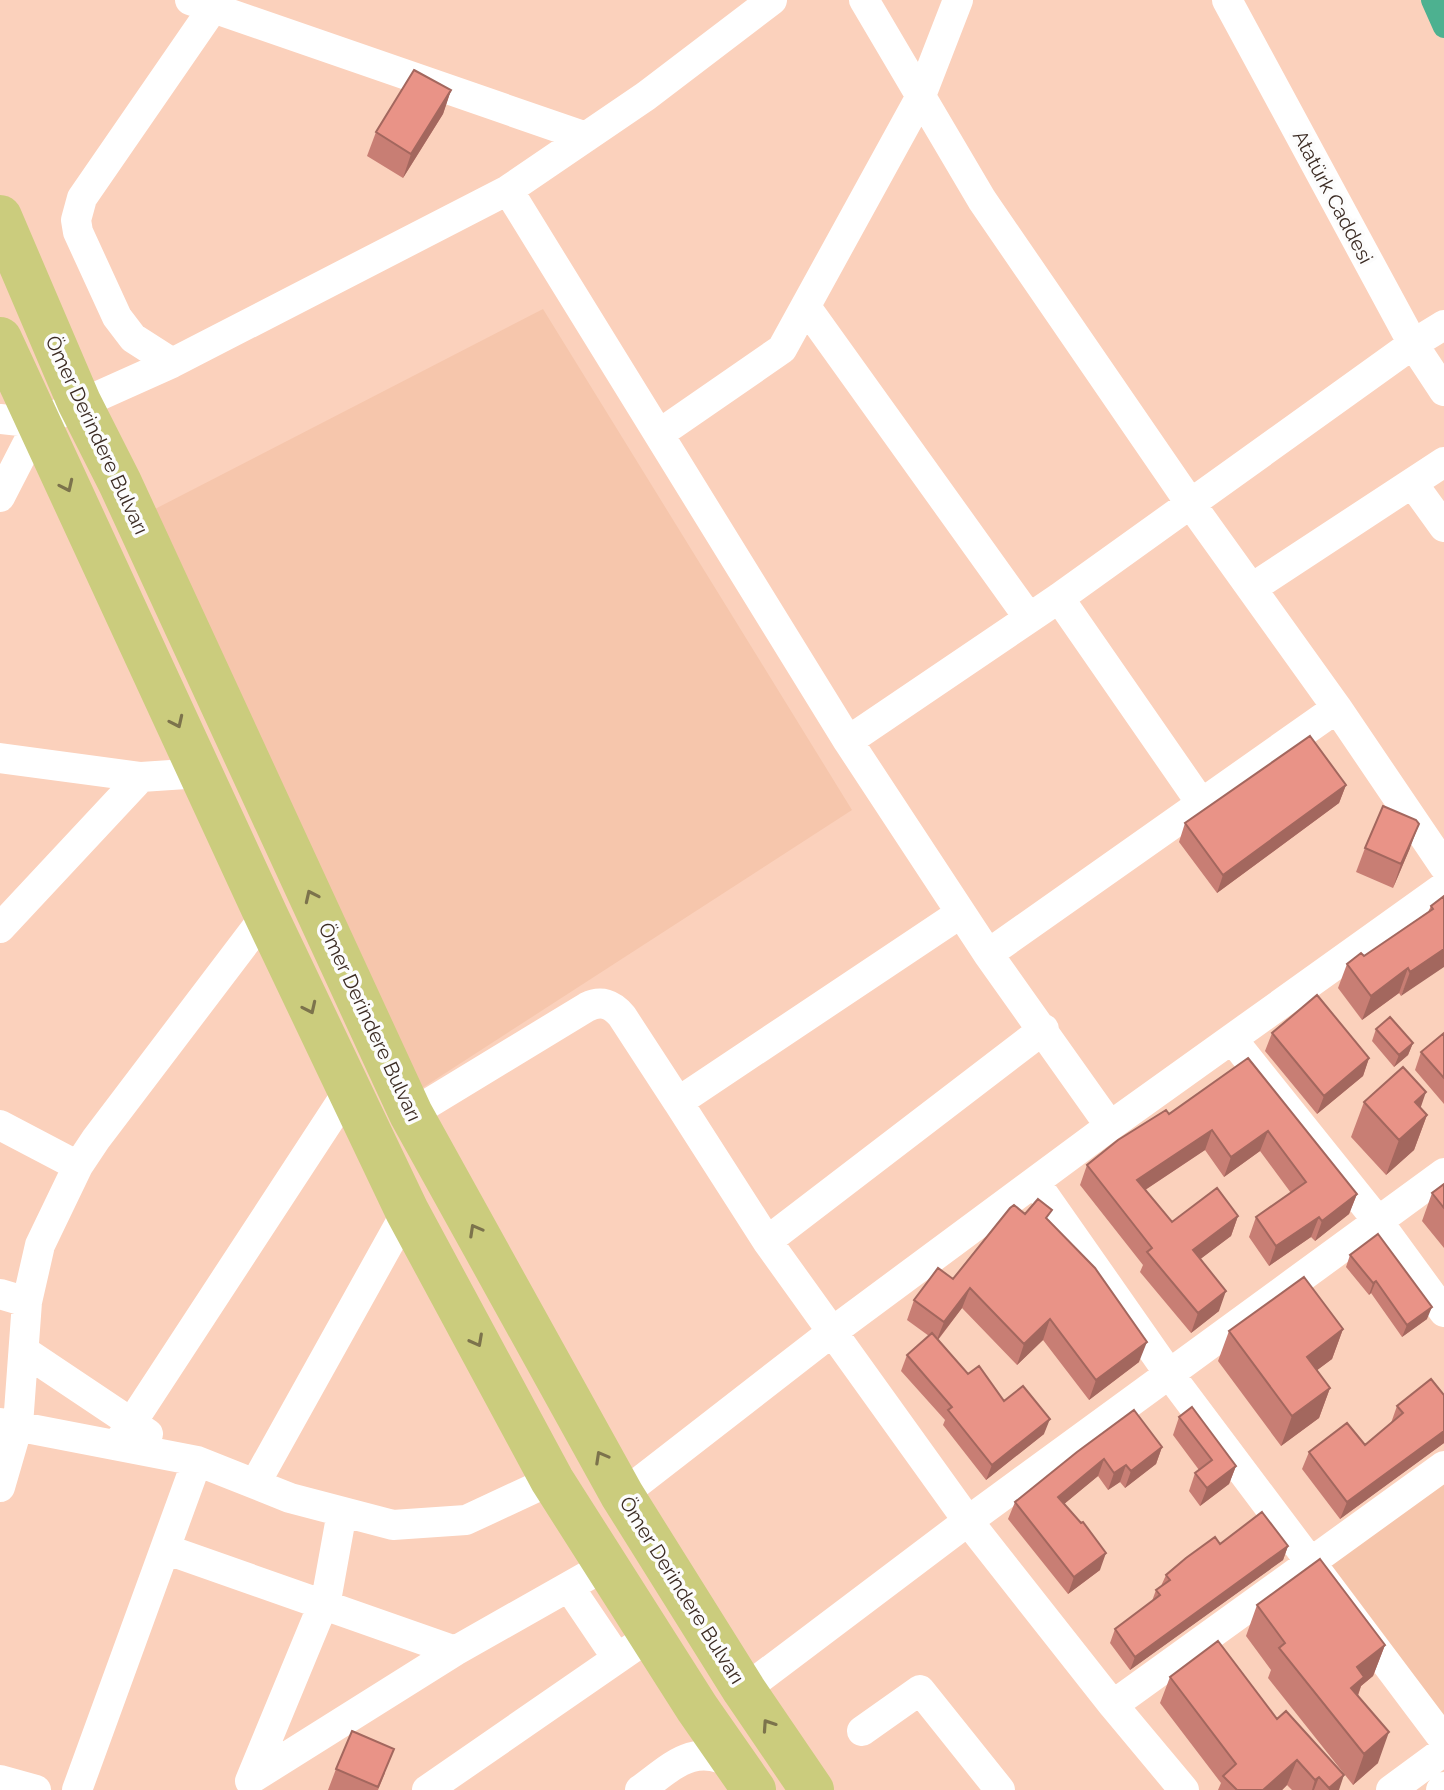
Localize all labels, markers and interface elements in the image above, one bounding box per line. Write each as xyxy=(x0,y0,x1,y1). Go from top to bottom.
street label: Atatürk Caddesi xyxy=(1288,126,1378,268)
street label: Ömer Derindere Bulvarı xyxy=(40,332,154,538)
one-way arrow xyxy=(57,478,73,492)
one-way arrow xyxy=(167,713,183,728)
one-way arrow xyxy=(305,890,321,905)
street label: Ömer Derindere Bulvarı xyxy=(313,919,427,1125)
one-way arrow xyxy=(300,1000,316,1015)
one-way arrow xyxy=(470,1223,485,1238)
one-way arrow xyxy=(467,1332,482,1347)
one-way arrow xyxy=(595,1451,611,1466)
street label: Ömer Derindere Bulvarı xyxy=(614,1492,750,1688)
one-way arrow xyxy=(763,1720,778,1734)

